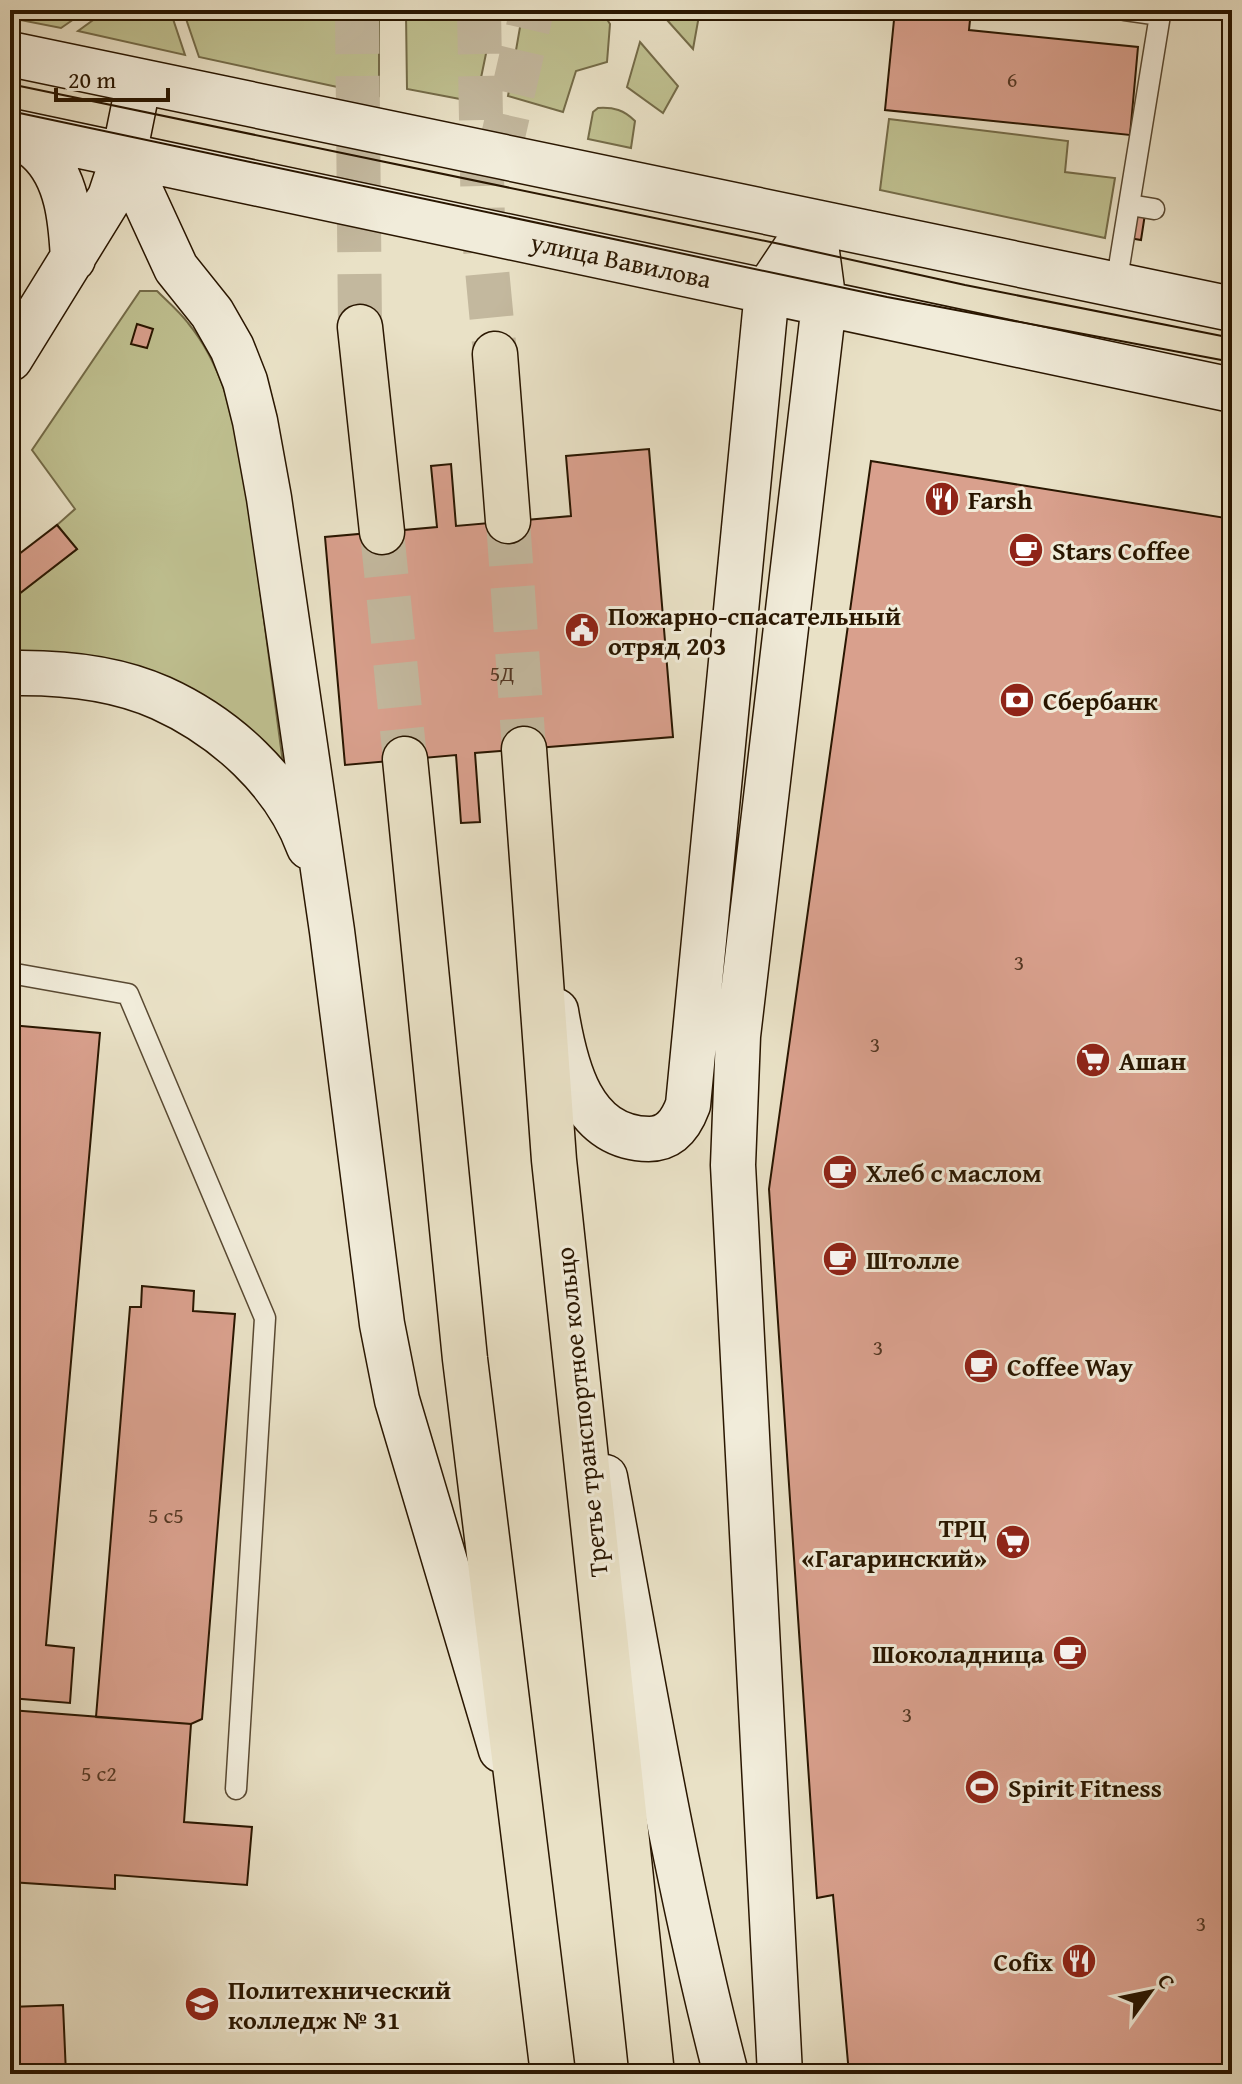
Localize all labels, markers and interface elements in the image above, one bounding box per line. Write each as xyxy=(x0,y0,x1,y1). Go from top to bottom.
scale bar xyxy=(56,52,168,102)
text: 20 m xyxy=(68,62,116,97)
house number: 6 xyxy=(1007,63,1017,95)
street label: улица Вавилова xyxy=(526,222,716,298)
restaurant icon: Farsh xyxy=(923,480,961,518)
place label: Farsh xyxy=(968,480,1033,519)
cafe icon: Stars Coffee xyxy=(1007,531,1045,569)
place label: Stars Coffee xyxy=(1052,531,1190,570)
place label: Пожарно-спасательный отряд 203 xyxy=(608,596,901,665)
public building icon: Пожарно-спасательный отряд 203 xyxy=(563,611,601,649)
house number: 5Д xyxy=(490,657,514,689)
bank icon: Сбербанк xyxy=(998,681,1036,719)
place label: Сбербанк xyxy=(1043,681,1158,720)
house number: 3 xyxy=(1014,946,1024,978)
house number: 3 xyxy=(870,1028,880,1060)
supermarket icon: Ашан xyxy=(1074,1041,1112,1079)
place label: Ашан xyxy=(1119,1041,1186,1080)
cafe icon: Хлеб с маслом xyxy=(821,1153,859,1191)
place label: Хлеб с маслом xyxy=(866,1153,1042,1192)
cafe icon: Штолле xyxy=(821,1240,859,1278)
place label: Штолле xyxy=(866,1240,960,1279)
street label: Третье транспортное кольцо xyxy=(544,1245,618,1579)
house number: 3 xyxy=(873,1331,883,1363)
cafe icon: Coffee Way xyxy=(962,1347,1000,1385)
place label: Coffee Way xyxy=(1007,1347,1133,1386)
house number: 5 с5 xyxy=(148,1499,184,1531)
place label: ТРЦ «Гагаринский» xyxy=(801,1508,987,1577)
supermarket icon: ТРЦ «Гагаринский» xyxy=(994,1523,1032,1561)
place label: Шоколадница xyxy=(872,1634,1045,1673)
cafe icon: Шоколадница xyxy=(1051,1634,1089,1672)
house number: 3 xyxy=(902,1698,912,1730)
house number: 5 с2 xyxy=(81,1757,117,1789)
sports icon: Spirit Fitness xyxy=(963,1768,1001,1806)
place label: Spirit Fitness xyxy=(1008,1768,1162,1807)
house number: 3 xyxy=(1196,1907,1206,1939)
place label: Cofix xyxy=(994,1942,1053,1981)
restaurant icon: Cofix xyxy=(1060,1942,1098,1980)
north arrow xyxy=(1110,1952,1190,2032)
text: С xyxy=(1150,1967,1184,1995)
place label: Политехнический колледж № 31 xyxy=(228,1970,451,2039)
school or university icon: Политехнический колледж № 31 xyxy=(183,1985,221,2023)

